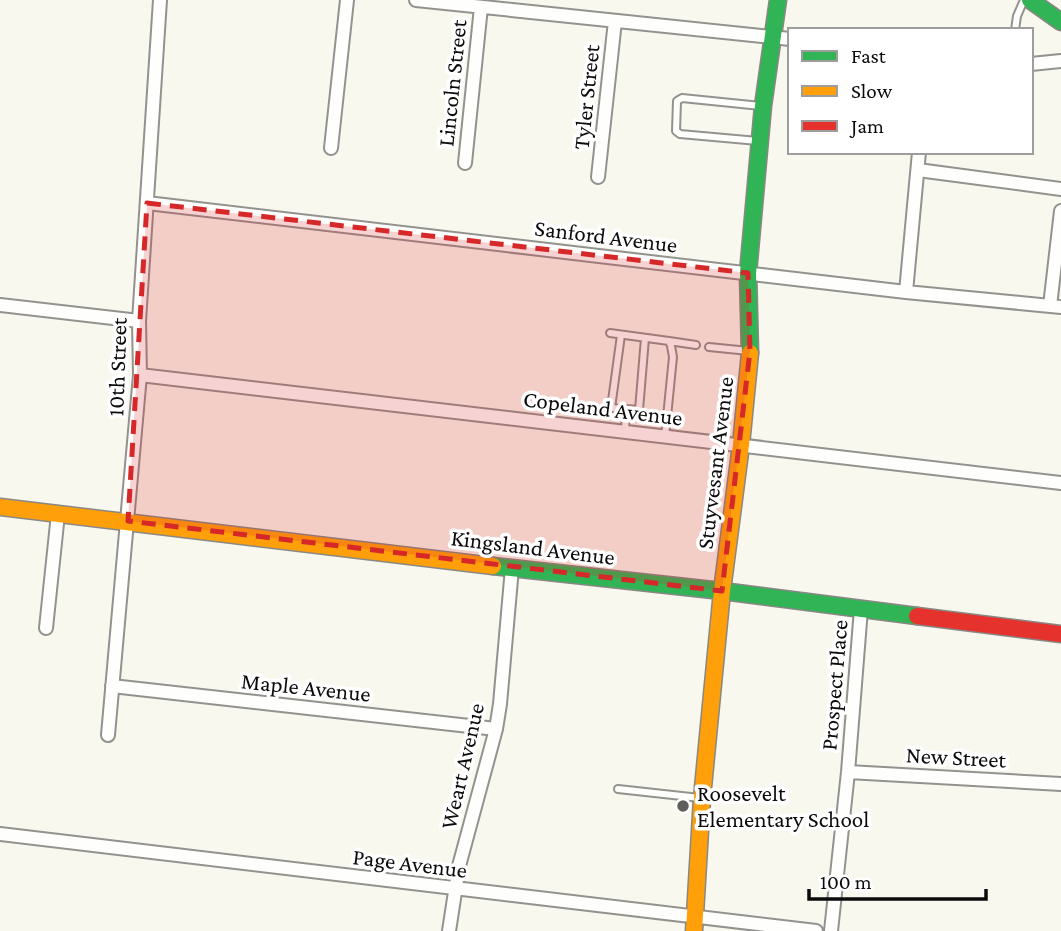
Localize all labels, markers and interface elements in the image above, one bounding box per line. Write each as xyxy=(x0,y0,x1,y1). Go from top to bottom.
street label: Lincoln Street xyxy=(432,18,472,148)
legend xyxy=(788,28,1033,154)
street label: Tyler Street xyxy=(568,43,604,151)
text: Fast xyxy=(851,44,887,68)
text: Slow xyxy=(851,79,893,103)
text: Jam xyxy=(849,114,884,138)
street label: Sanford Avenue xyxy=(533,214,679,258)
street label: 10th Street xyxy=(102,317,132,417)
street label: Stuyvesant Avenue xyxy=(692,375,738,551)
street label: Copeland Avenue xyxy=(522,385,684,431)
street label: Kingsland Avenue xyxy=(450,524,616,570)
street label: Prospect Place xyxy=(815,619,853,751)
street label: Maple Avenue xyxy=(240,667,372,707)
street label: Weart Avenue xyxy=(435,700,489,832)
street label: New Street xyxy=(905,741,1007,773)
place label: Roosevelt Elementary School xyxy=(697,780,869,832)
marker: Roosevelt Elementary School xyxy=(675,798,691,814)
street label: Page Avenue xyxy=(351,843,469,883)
scale bar xyxy=(809,858,986,902)
text: 100 m xyxy=(820,870,872,894)

